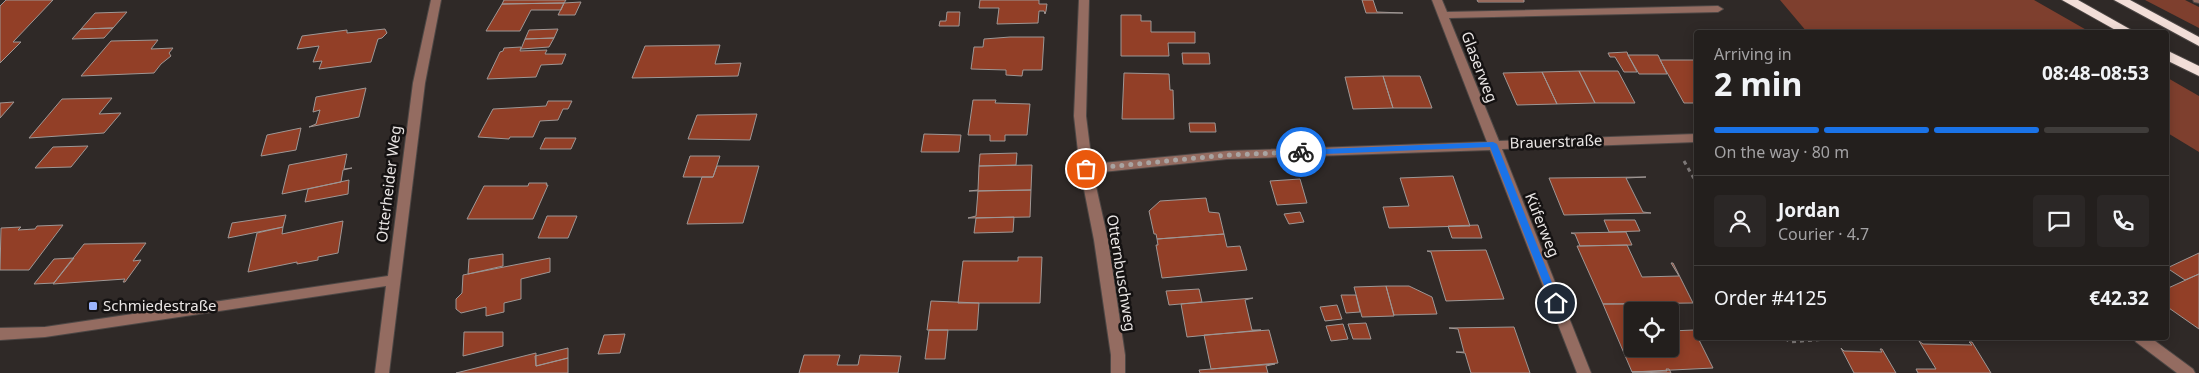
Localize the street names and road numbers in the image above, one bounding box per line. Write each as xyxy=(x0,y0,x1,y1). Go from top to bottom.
street label: Glaserweg xyxy=(1457,28,1503,105)
street label: Otterheider Weg xyxy=(371,124,405,244)
street label: Brauerstraße xyxy=(1509,129,1603,153)
street label: Küferweg xyxy=(1521,189,1565,260)
street label: Otternbuschweg xyxy=(1103,213,1141,333)

